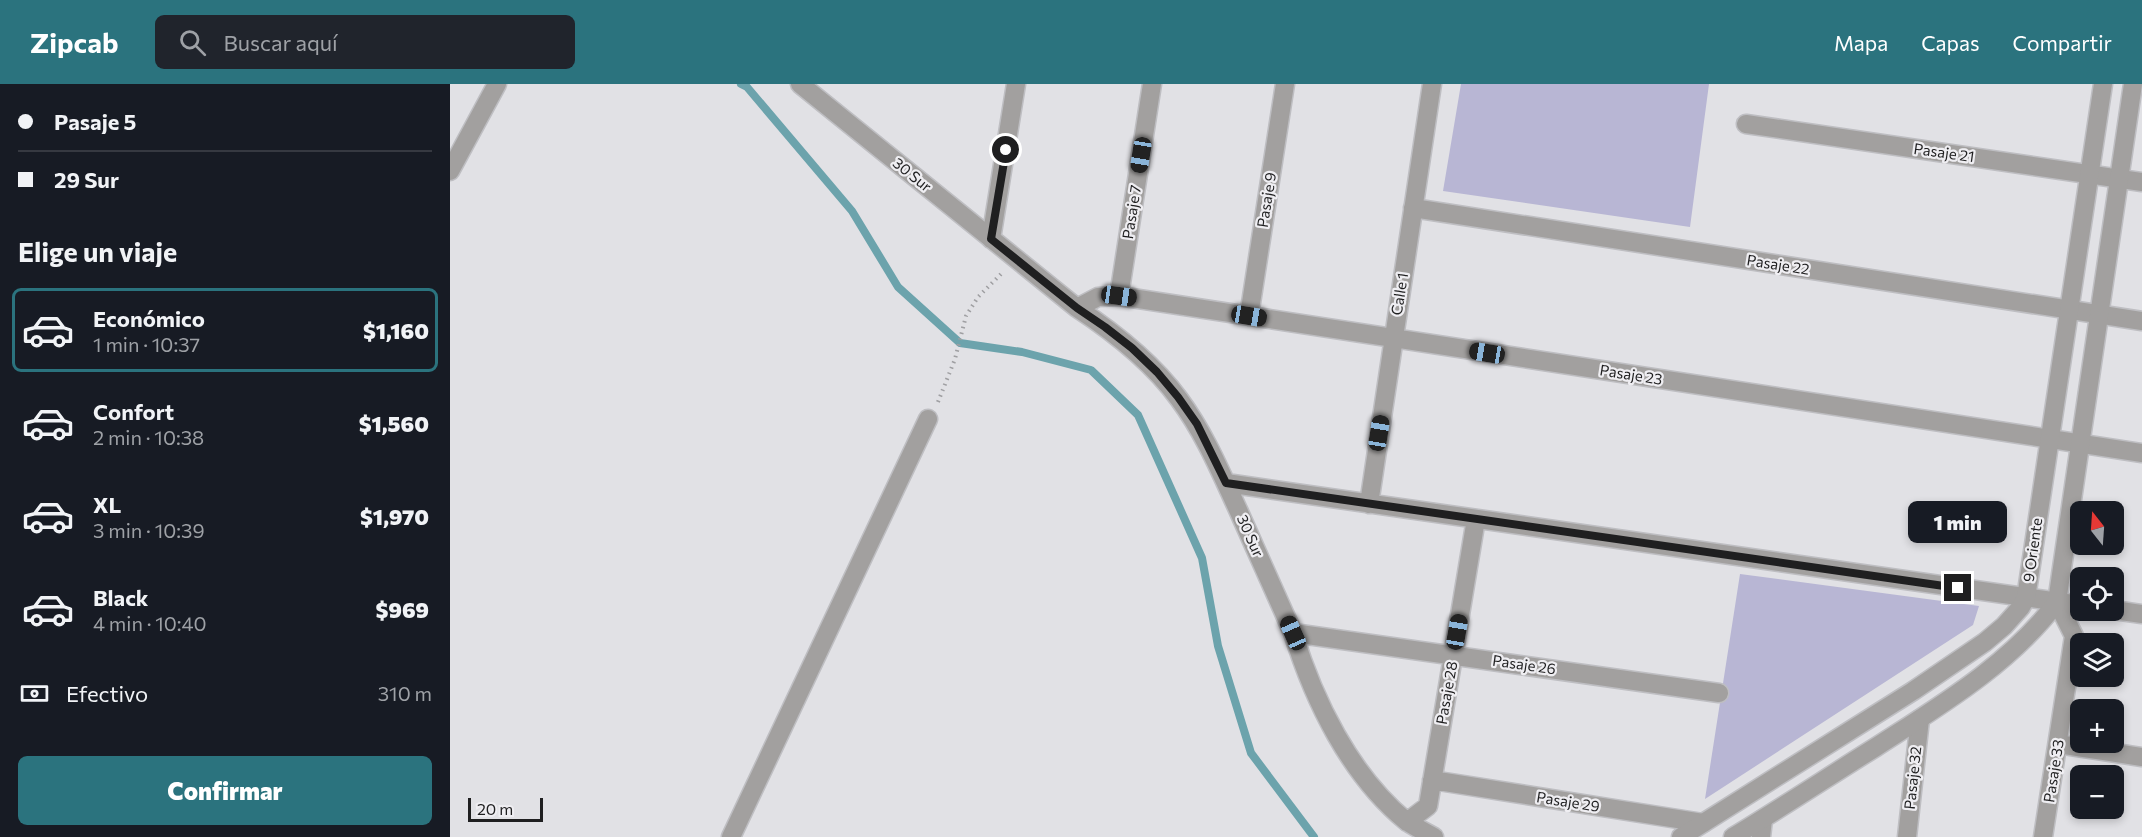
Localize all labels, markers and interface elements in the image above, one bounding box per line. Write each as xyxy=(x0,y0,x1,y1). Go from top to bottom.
search box xyxy=(155,15,575,69)
text: Zipcab xyxy=(30,25,119,59)
icon: search xyxy=(176,26,209,59)
text: Buscar aquí xyxy=(224,29,338,56)
text: Mapa xyxy=(1834,30,1888,55)
text: Capas xyxy=(1921,30,1980,55)
text: Compartir xyxy=(2013,30,2112,55)
text: Pasaje 5 xyxy=(54,108,136,135)
route start xyxy=(992,136,1019,163)
car xyxy=(1129,136,1153,174)
street label: Pasaje 21 xyxy=(1913,139,1976,165)
street label: 30 Sur xyxy=(890,153,936,195)
text: 29 Sur xyxy=(54,166,119,193)
street label: Pasaje 9 xyxy=(1253,171,1279,229)
street label: Pasaje 7 xyxy=(1118,183,1144,240)
text: Elige un viaje xyxy=(18,235,177,268)
street label: Pasaje 22 xyxy=(1746,250,1811,278)
street label: Calle 1 xyxy=(1387,271,1411,316)
car xyxy=(1100,285,1138,307)
icon: car xyxy=(21,303,75,357)
car xyxy=(1230,304,1268,328)
text: Económico xyxy=(93,305,205,332)
text: $1,160 xyxy=(363,317,429,344)
text: 1 min · 10:37 xyxy=(93,332,200,356)
car xyxy=(1468,341,1506,365)
street label: Pasaje 23 xyxy=(1598,360,1664,388)
icon: car xyxy=(21,396,75,450)
text: Confort xyxy=(93,398,174,425)
text: $1,560 xyxy=(359,410,429,437)
car xyxy=(1367,414,1391,452)
text: 2 min · 10:38 xyxy=(93,425,204,449)
icon: car xyxy=(21,489,75,543)
text: XL xyxy=(93,491,121,518)
callout: 1 min xyxy=(1908,501,2008,543)
north arrow xyxy=(2070,501,2124,555)
map controls xyxy=(2070,501,2124,819)
text: $1,970 xyxy=(360,503,429,530)
text: 1 min xyxy=(1933,510,1982,534)
street label: 30 Sur xyxy=(1234,512,1268,560)
street label: 9 Oriente xyxy=(2019,517,2045,583)
text: 3 min · 10:39 xyxy=(93,518,205,542)
button: locate xyxy=(2070,567,2124,621)
route end xyxy=(1944,574,1971,601)
icon: car xyxy=(21,582,75,636)
text: Black xyxy=(93,584,148,611)
text: $969 xyxy=(376,596,429,623)
text: 4 min · 10:40 xyxy=(93,611,207,635)
car xyxy=(1277,613,1309,653)
car xyxy=(1445,613,1469,651)
button: layers xyxy=(2070,633,2124,687)
street label: Pasaje 26 xyxy=(1491,651,1557,677)
street label: Pasaje 28 xyxy=(1432,660,1460,726)
icon: cash xyxy=(18,677,51,710)
text: Efectivo xyxy=(66,680,148,707)
text: 310 m xyxy=(378,681,432,705)
button: + xyxy=(2070,699,2124,753)
street label: Pasaje 33 xyxy=(2039,738,2067,804)
street label: Pasaje 32 xyxy=(1900,745,1924,810)
button: Confirmar xyxy=(18,756,432,825)
button: − xyxy=(2070,765,2124,819)
street label: Pasaje 29 xyxy=(1535,787,1601,815)
scale bar xyxy=(468,795,543,822)
text: 20 m xyxy=(477,799,513,818)

